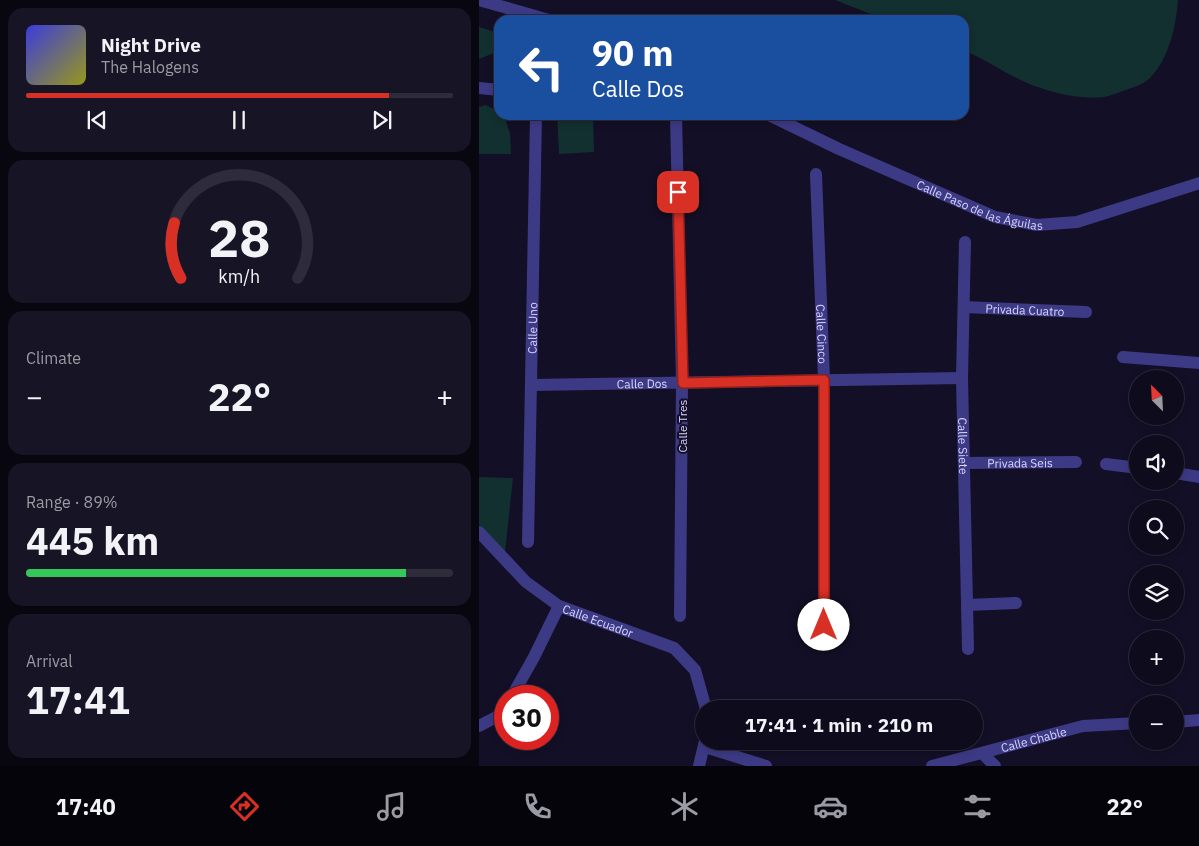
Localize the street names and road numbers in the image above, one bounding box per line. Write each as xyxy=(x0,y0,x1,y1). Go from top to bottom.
street label: Calle Paso de las Águilas xyxy=(915,176,1043,232)
street label: Privada Cuatro xyxy=(985,300,1065,319)
street label: Calle Uno xyxy=(524,302,540,354)
street label: Calle Cinco xyxy=(814,304,831,364)
street label: Calle Dos xyxy=(617,375,667,391)
street label: Calle Tres xyxy=(675,399,690,452)
street label: Calle Siete xyxy=(955,417,972,475)
street label: Privada Seis xyxy=(987,455,1053,470)
street label: Calle Ecuador xyxy=(561,601,636,640)
street label: Calle Chable xyxy=(999,723,1068,755)

